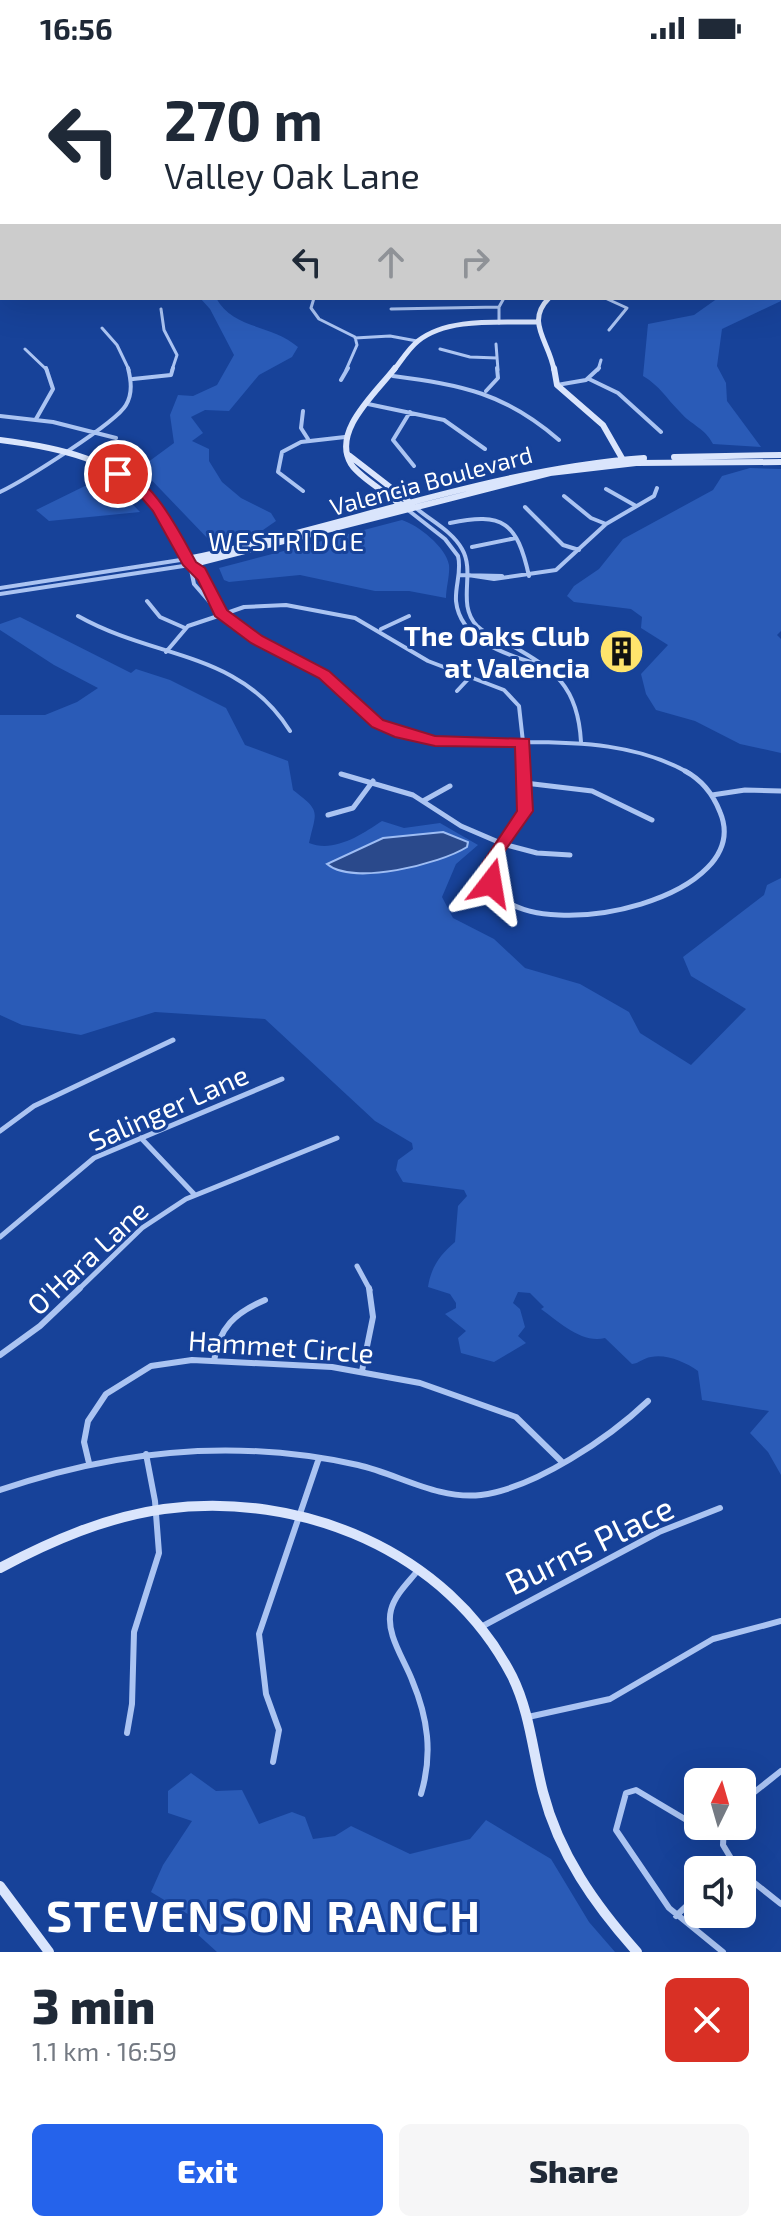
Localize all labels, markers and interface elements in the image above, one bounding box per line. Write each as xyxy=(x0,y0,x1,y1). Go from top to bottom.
text: 16:56 xyxy=(40,10,113,46)
text: 270 m xyxy=(164,85,323,152)
icon: left xyxy=(32,88,136,192)
text: Valley Oak Lane xyxy=(164,153,420,196)
icon: left xyxy=(285,240,329,284)
icon: ahead xyxy=(369,240,413,284)
icon: right xyxy=(453,240,497,284)
street label: Valencia Boulevard xyxy=(327,439,535,521)
pin xyxy=(84,440,152,508)
icon: arrive xyxy=(96,452,140,496)
district label: WESTRIDGE xyxy=(208,525,366,556)
place label: The Oaks Club at Valencia xyxy=(404,618,590,684)
building icon: The Oaks Club at Valencia xyxy=(597,627,645,675)
position arrow xyxy=(449,841,533,925)
street label: Salinger Lane xyxy=(83,1057,253,1157)
street label: O'Hara Lane xyxy=(20,1193,154,1321)
street label: Hammet Circle xyxy=(187,1323,375,1369)
street label: Burns Place xyxy=(498,1486,680,1602)
north arrow xyxy=(684,1768,756,1840)
map controls xyxy=(684,1768,756,1928)
button: sound xyxy=(684,1856,756,1928)
district label: STEVENSON RANCH xyxy=(46,1888,482,1941)
text: 3 min xyxy=(32,1976,155,2034)
button: close xyxy=(665,1978,749,2062)
text: 1.1 km · 16:59 xyxy=(32,2035,177,2066)
button: Exit xyxy=(32,2124,383,2216)
button: Share xyxy=(399,2124,749,2216)

